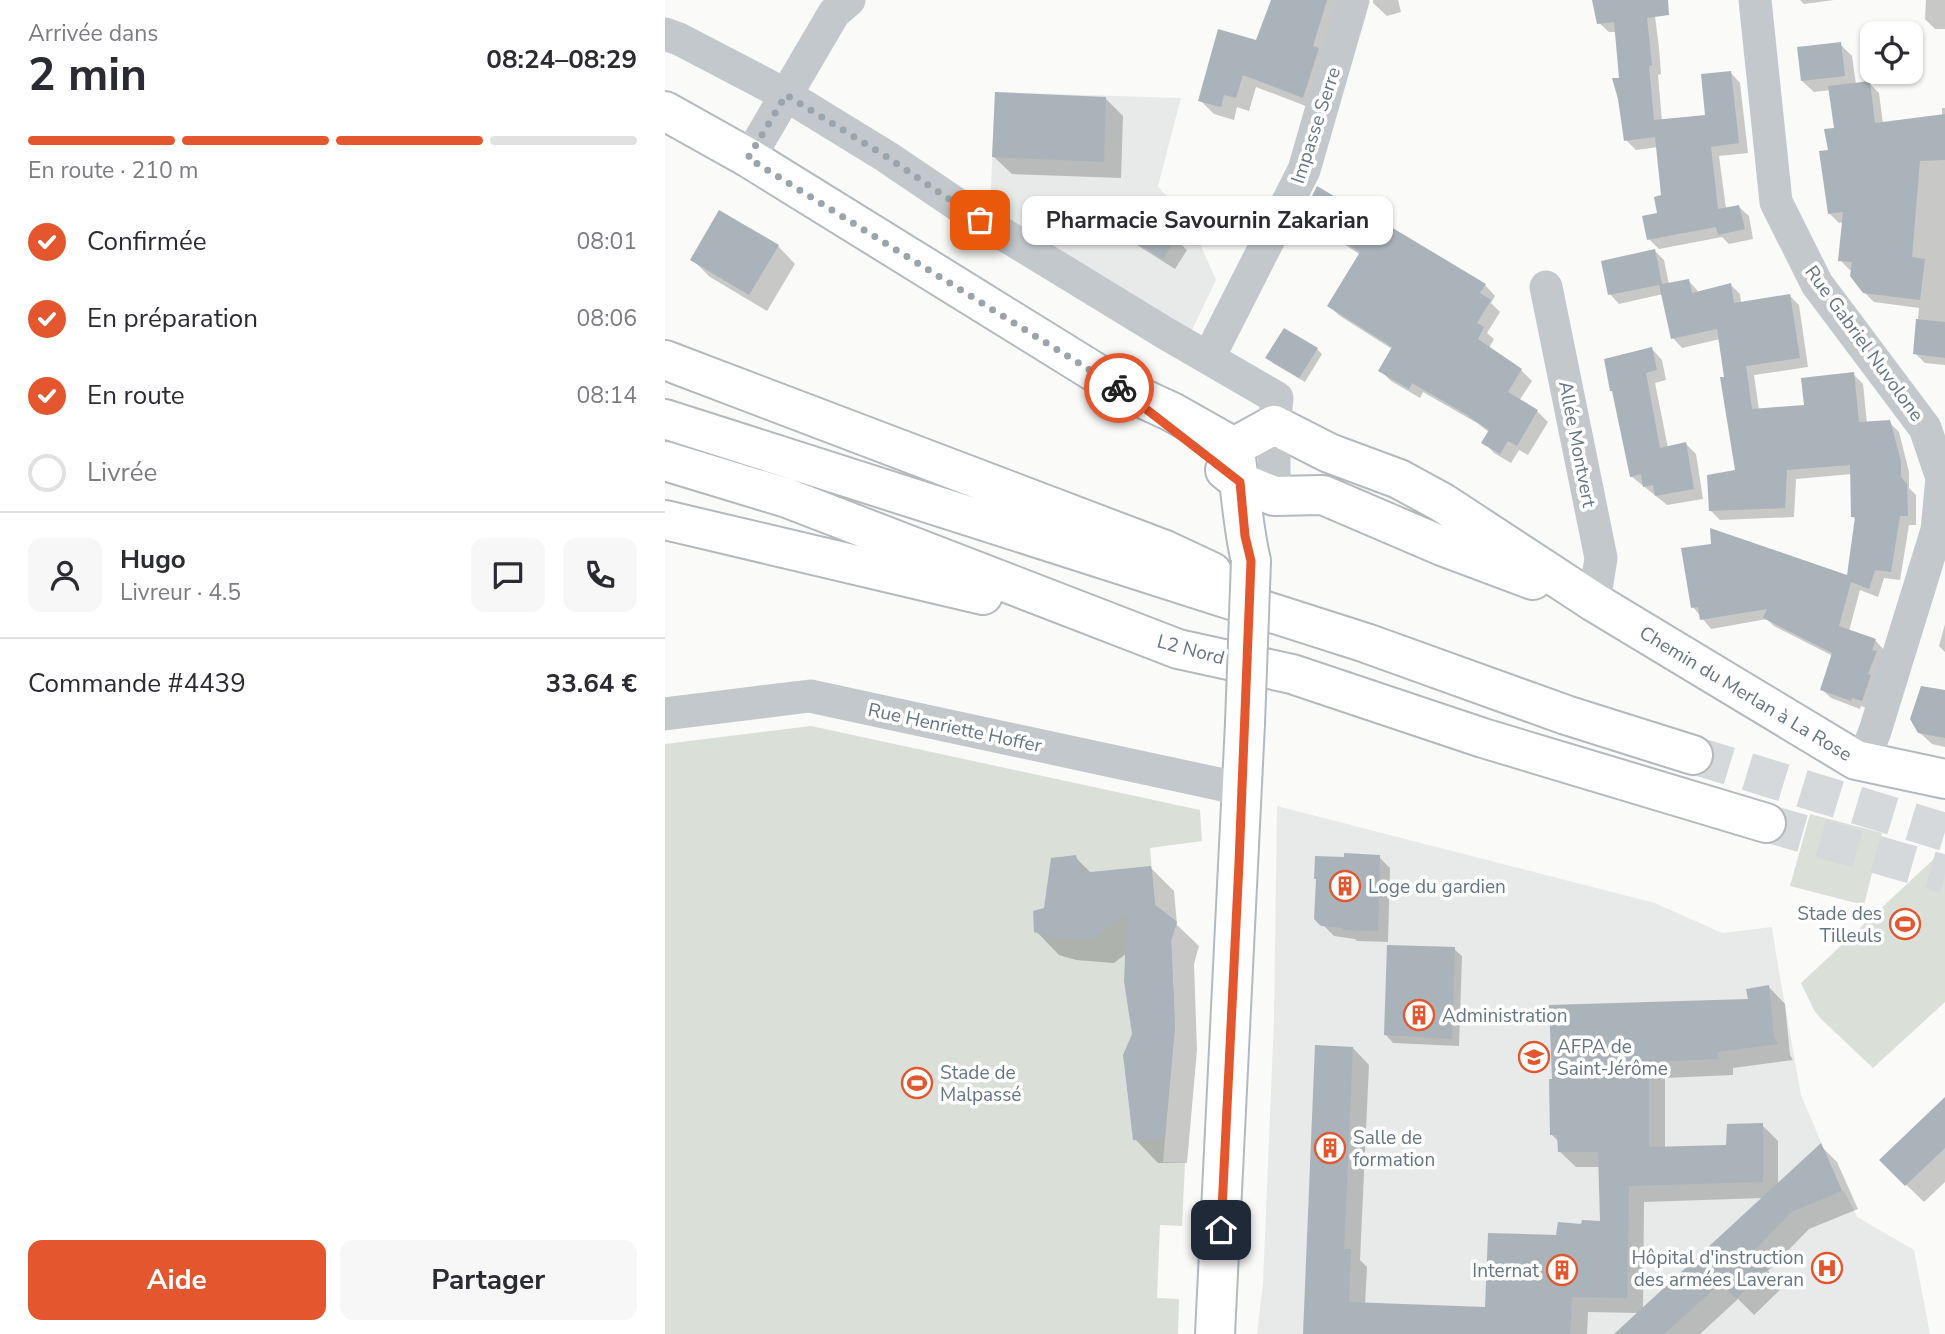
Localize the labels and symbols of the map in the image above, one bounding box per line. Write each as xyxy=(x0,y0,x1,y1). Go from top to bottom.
street label: Impasse Serre xyxy=(1285,64,1347,187)
pin xyxy=(950,190,1010,250)
callout: Pharmacie Savournin Zakarian xyxy=(1022,196,1393,244)
street label: Rue Gabriel Nuvolone xyxy=(1799,260,1930,427)
courier xyxy=(1084,353,1154,423)
street label: Allée Montvert xyxy=(1552,379,1602,510)
street label: Chemin du Merlan à La Rose xyxy=(1634,620,1857,768)
street label: L2 Nord xyxy=(1154,628,1227,671)
street label: Rue Henriette Hoffer xyxy=(866,697,1044,759)
building icon: Loge du gardien xyxy=(1328,869,1362,903)
place label: Loge du gardien xyxy=(1368,874,1506,900)
place label: Stade des Tilleuls xyxy=(1797,901,1882,949)
sports icon: Stade des Tilleuls xyxy=(1888,907,1922,941)
building icon: Administration xyxy=(1402,998,1436,1032)
place label: Administration xyxy=(1442,1003,1568,1029)
place label: AFPA de Saint-Jérôme xyxy=(1557,1034,1668,1082)
school or university icon: AFPA de Saint-Jérôme xyxy=(1517,1040,1551,1074)
place label: Stade de Malpassé xyxy=(940,1060,1021,1108)
sports icon: Stade de Malpassé xyxy=(900,1066,934,1100)
place label: Salle de formation xyxy=(1353,1125,1435,1173)
building icon: Salle de formation xyxy=(1313,1131,1347,1165)
pin xyxy=(1191,1200,1251,1260)
place label: Hôpital d'instruction des armées Laveran xyxy=(1631,1245,1804,1293)
hospital icon: Hôpital d'instruction des armées Laveran xyxy=(1810,1251,1844,1285)
building icon: Internat xyxy=(1545,1253,1579,1287)
place label: Internat xyxy=(1472,1258,1539,1284)

